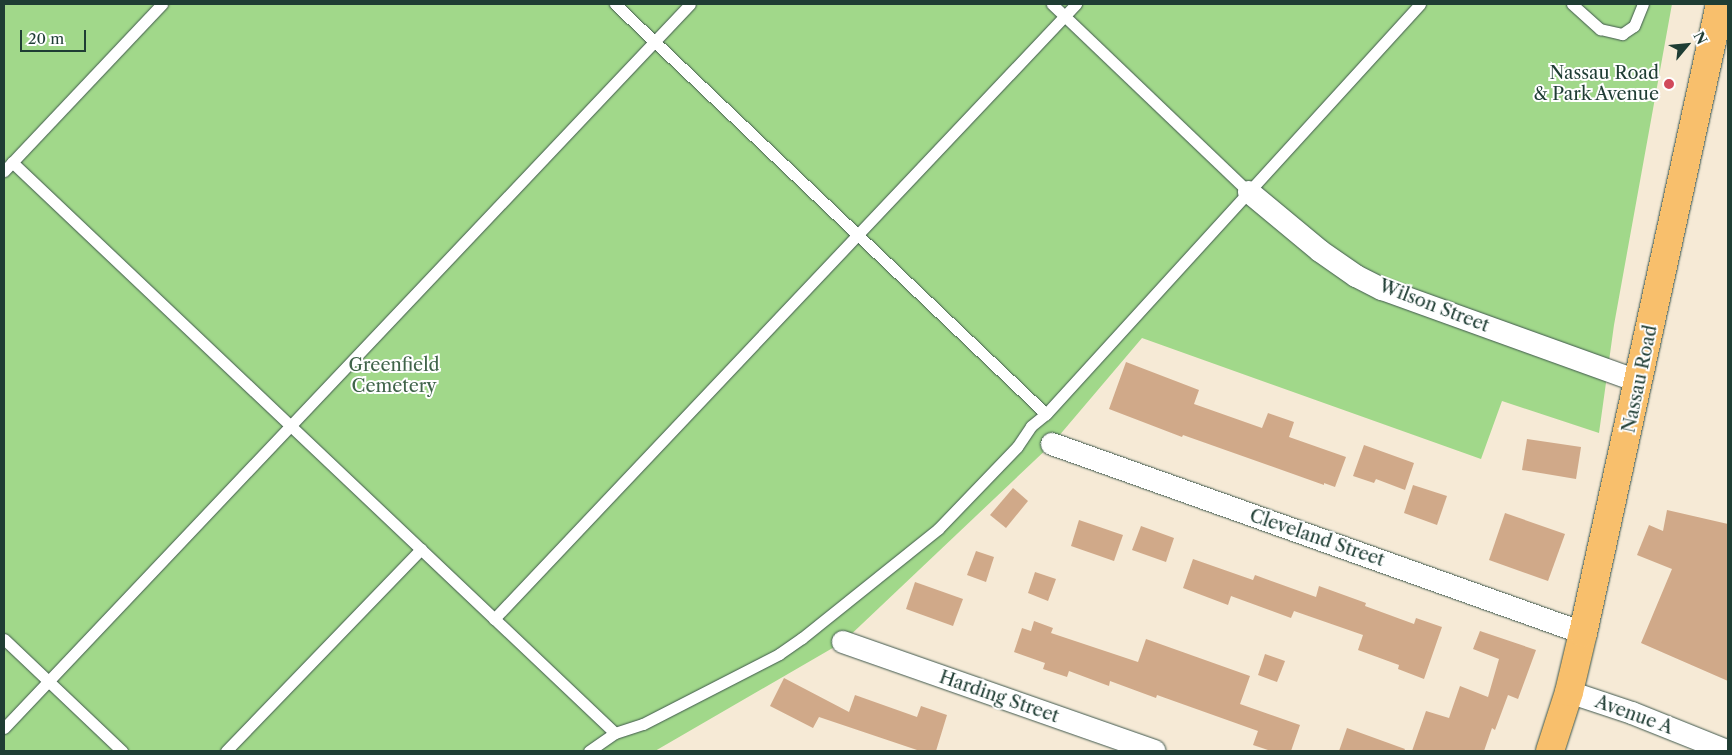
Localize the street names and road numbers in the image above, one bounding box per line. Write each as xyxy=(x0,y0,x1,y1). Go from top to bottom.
street label: Wilson Street xyxy=(1376,275,1492,337)
street label: Nassau Road xyxy=(1618,323,1662,435)
street label: Cleveland Street xyxy=(1247,505,1387,571)
street label: Harding Street xyxy=(936,666,1062,728)
street label: Avenue A xyxy=(1592,691,1676,739)

